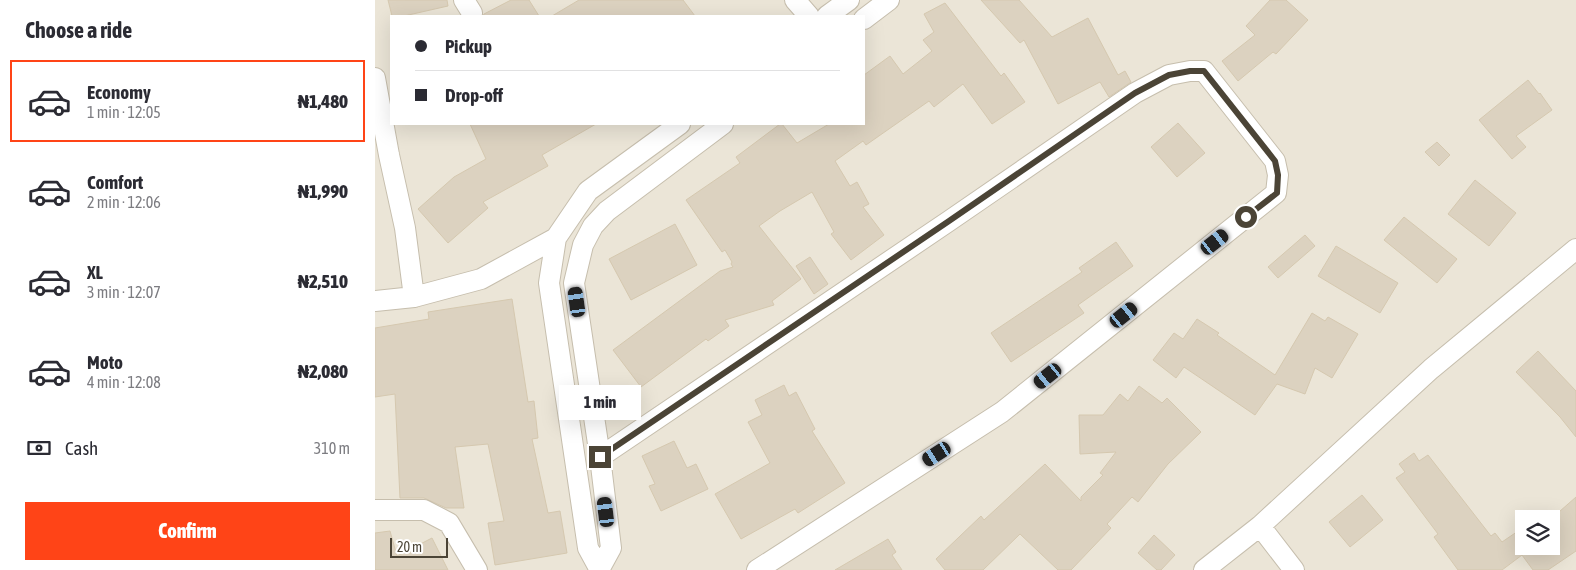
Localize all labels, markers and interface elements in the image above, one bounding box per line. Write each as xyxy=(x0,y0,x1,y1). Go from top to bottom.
text: Choose a ride xyxy=(25,17,132,43)
text: Pickup xyxy=(445,35,492,57)
icon: car xyxy=(27,79,72,124)
text: Economy xyxy=(87,81,151,103)
text: Drop-off xyxy=(445,84,503,106)
text: ₦1,480 xyxy=(298,90,348,112)
text: 1 min · 12:05 xyxy=(87,103,161,121)
icon: car xyxy=(27,169,72,214)
text: Comfort xyxy=(87,171,143,193)
text: ₦1,990 xyxy=(298,180,348,202)
text: 2 min · 12:06 xyxy=(87,193,161,211)
route start xyxy=(1235,206,1257,228)
car xyxy=(1198,227,1231,257)
icon: car xyxy=(27,259,72,304)
text: XL xyxy=(87,261,103,283)
text: ₦2,510 xyxy=(298,270,348,292)
text: 3 min · 12:07 xyxy=(87,283,161,301)
car xyxy=(567,286,586,318)
car xyxy=(1107,300,1140,330)
icon: car xyxy=(27,349,72,394)
text: Moto xyxy=(87,351,123,373)
text: ₦2,080 xyxy=(298,360,348,382)
car xyxy=(1031,361,1064,391)
text: 4 min · 12:08 xyxy=(87,373,161,391)
callout: 1 min xyxy=(559,384,641,420)
text: 1 min xyxy=(584,393,616,411)
icon: cash xyxy=(25,434,53,462)
text: Cash xyxy=(65,437,98,459)
text: 310 m xyxy=(314,439,350,457)
car xyxy=(920,440,953,468)
route end xyxy=(589,446,611,468)
car xyxy=(596,496,615,528)
button: Confirm xyxy=(25,502,350,560)
map controls xyxy=(1515,510,1560,555)
button: layers xyxy=(1515,510,1560,555)
scale bar xyxy=(390,535,447,558)
text: 20 m xyxy=(397,539,422,555)

